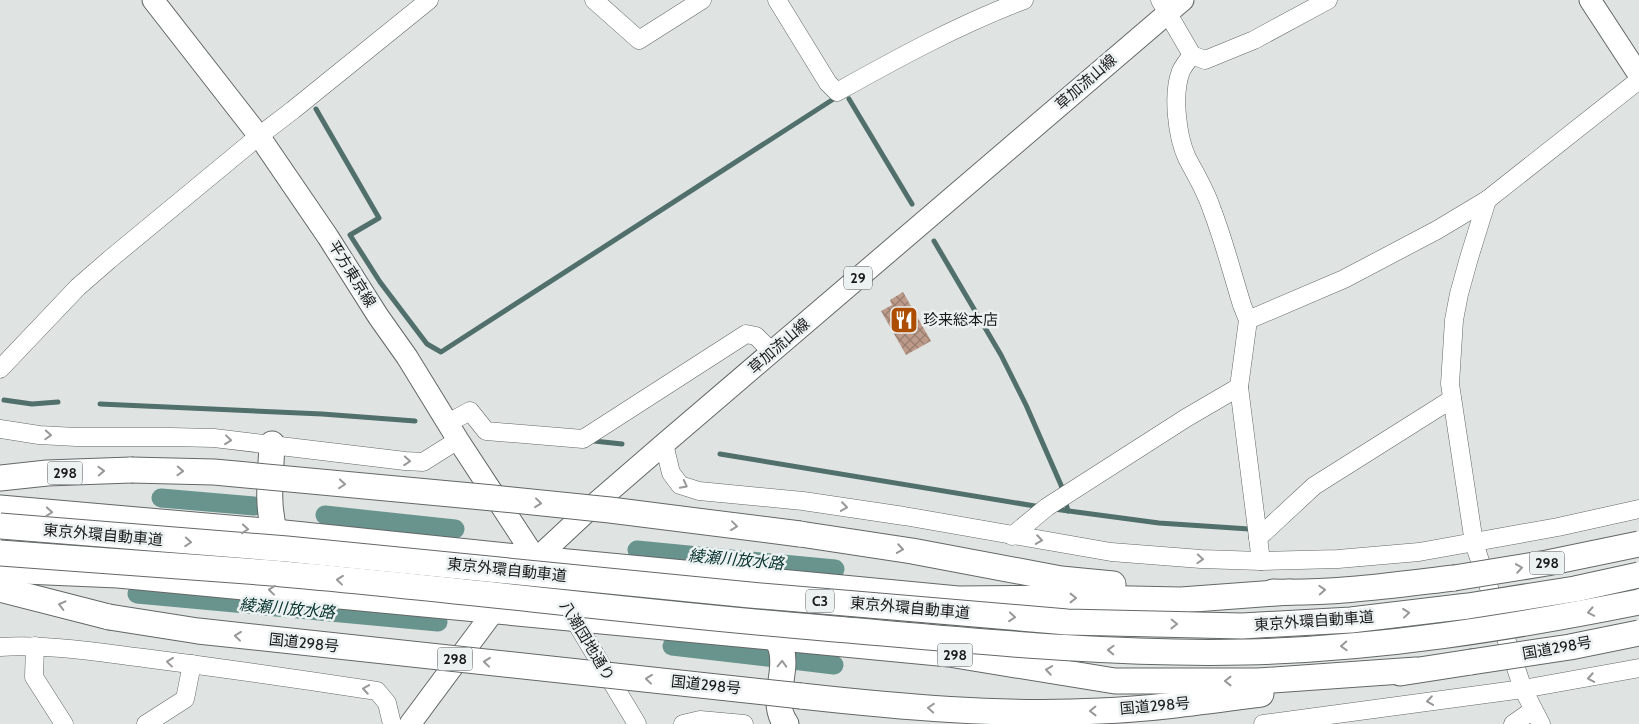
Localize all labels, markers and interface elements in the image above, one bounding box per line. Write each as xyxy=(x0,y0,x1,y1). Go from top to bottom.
street label: 草加流山線 xyxy=(1052,51,1120,113)
street label: 平方東京線 xyxy=(324,237,380,311)
road number: 29 xyxy=(844,266,872,290)
restaurant icon: 珍来総本店 xyxy=(889,305,919,335)
place label: 珍来総本店 xyxy=(923,311,998,329)
street label: 草加流山線 xyxy=(745,315,813,377)
one-way arrow xyxy=(45,430,53,441)
one-way arrow xyxy=(224,434,232,445)
one-way arrow xyxy=(403,456,411,467)
road number: 298 xyxy=(48,462,82,484)
one-way arrow xyxy=(97,466,105,477)
one-way arrow xyxy=(176,466,184,477)
one-way arrow xyxy=(338,479,346,490)
one-way arrow xyxy=(679,479,688,489)
one-way arrow xyxy=(535,497,543,508)
one-way arrow xyxy=(840,502,849,512)
one-way arrow xyxy=(45,506,53,517)
one-way arrow xyxy=(731,520,739,531)
street label: 東京外環自動車道 xyxy=(42,521,164,549)
one-way arrow xyxy=(242,523,250,534)
one-way arrow xyxy=(1035,535,1043,545)
one-way arrow xyxy=(184,536,192,547)
one-way arrow xyxy=(896,543,904,554)
water label: 綾瀬川放水路 xyxy=(687,546,787,573)
road number: 298 xyxy=(1530,552,1564,574)
one-way arrow xyxy=(1197,553,1205,564)
street label: 東京外環自動車道 xyxy=(446,555,568,585)
one-way arrow xyxy=(1515,563,1524,573)
one-way arrow xyxy=(335,575,343,586)
one-way arrow xyxy=(267,585,275,596)
one-way arrow xyxy=(1318,585,1326,596)
road number: C3 xyxy=(806,590,834,612)
one-way arrow xyxy=(1070,593,1077,603)
street label: 東京外環自動車道 xyxy=(849,594,971,622)
water label: 綾瀬川放水路 xyxy=(238,595,338,622)
street label: 八潮団地通り xyxy=(556,598,618,684)
one-way arrow xyxy=(57,600,66,611)
one-way arrow xyxy=(1587,606,1596,617)
street label: 東京外環自動車道 xyxy=(1254,608,1374,634)
one-way arrow xyxy=(1403,608,1411,619)
one-way arrow xyxy=(1008,611,1016,622)
one-way arrow xyxy=(1171,619,1179,629)
street label: 国道298号 xyxy=(268,630,340,656)
one-way arrow xyxy=(234,631,242,642)
street label: 国道298号 xyxy=(1521,633,1593,663)
one-way arrow xyxy=(1339,641,1347,652)
road number: 298 xyxy=(938,644,972,666)
one-way arrow xyxy=(1107,644,1115,655)
road number: 298 xyxy=(438,648,472,671)
one-way arrow xyxy=(166,657,174,668)
one-way arrow xyxy=(483,657,491,668)
one-way arrow xyxy=(776,659,787,667)
one-way arrow xyxy=(1044,666,1053,676)
street label: 国道298号 xyxy=(670,672,742,698)
one-way arrow xyxy=(1587,672,1596,682)
one-way arrow xyxy=(644,674,652,685)
one-way arrow xyxy=(1224,676,1232,686)
one-way arrow xyxy=(362,684,370,695)
street label: 国道298号 xyxy=(1119,694,1191,718)
one-way arrow xyxy=(1426,695,1434,706)
one-way arrow xyxy=(927,702,935,713)
one-way arrow xyxy=(1089,706,1097,716)

